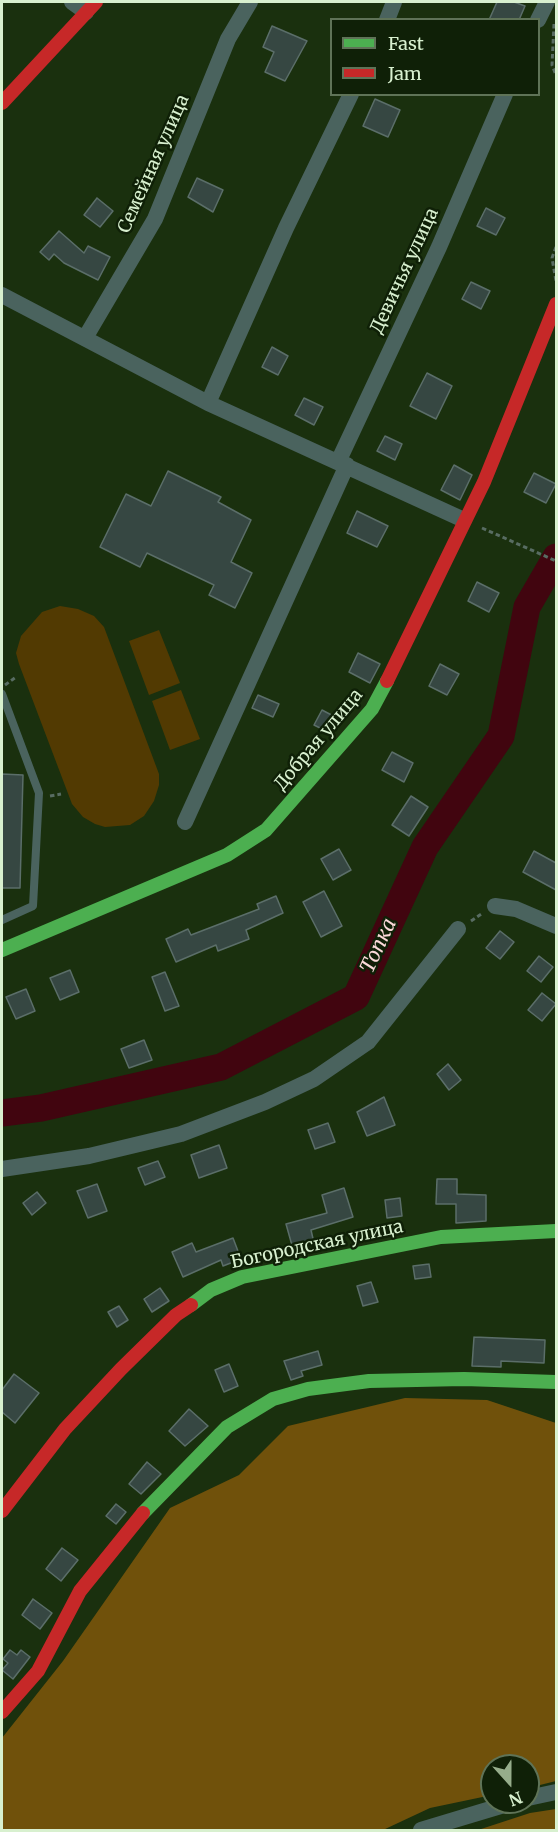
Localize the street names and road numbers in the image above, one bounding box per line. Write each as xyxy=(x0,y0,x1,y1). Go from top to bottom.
street label: Семейная улица xyxy=(114,91,194,237)
street label: Девичья улица xyxy=(366,205,444,337)
street label: Добрая улица xyxy=(270,685,368,795)
street label: Богородская улица xyxy=(229,1216,405,1274)

